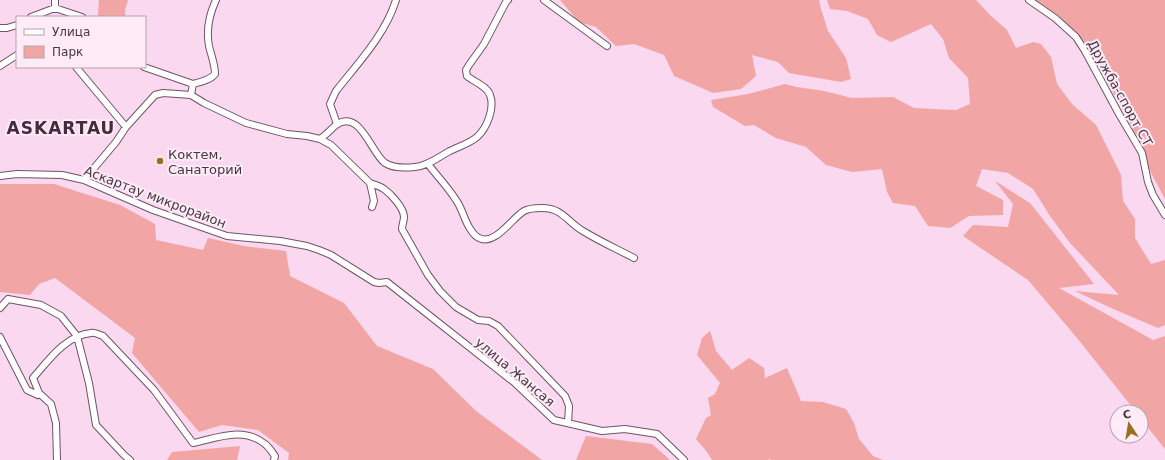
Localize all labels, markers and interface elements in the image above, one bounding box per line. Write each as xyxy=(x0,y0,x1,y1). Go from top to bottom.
legend xyxy=(16,16,146,68)
text: Улица xyxy=(52,25,90,39)
street label: Дружба-спорт СТ xyxy=(1085,37,1155,149)
text: Парк xyxy=(52,45,83,59)
district label: ASKARTAU xyxy=(7,118,115,138)
place label: Коктем, Санаторий xyxy=(168,147,242,177)
marker: Коктем, Санаторий xyxy=(155,156,165,166)
street label: Аскартау микрорайон xyxy=(82,163,228,231)
street label: улица Жансая xyxy=(472,334,558,410)
north arrow xyxy=(1109,404,1149,444)
text: С xyxy=(1122,408,1132,422)

